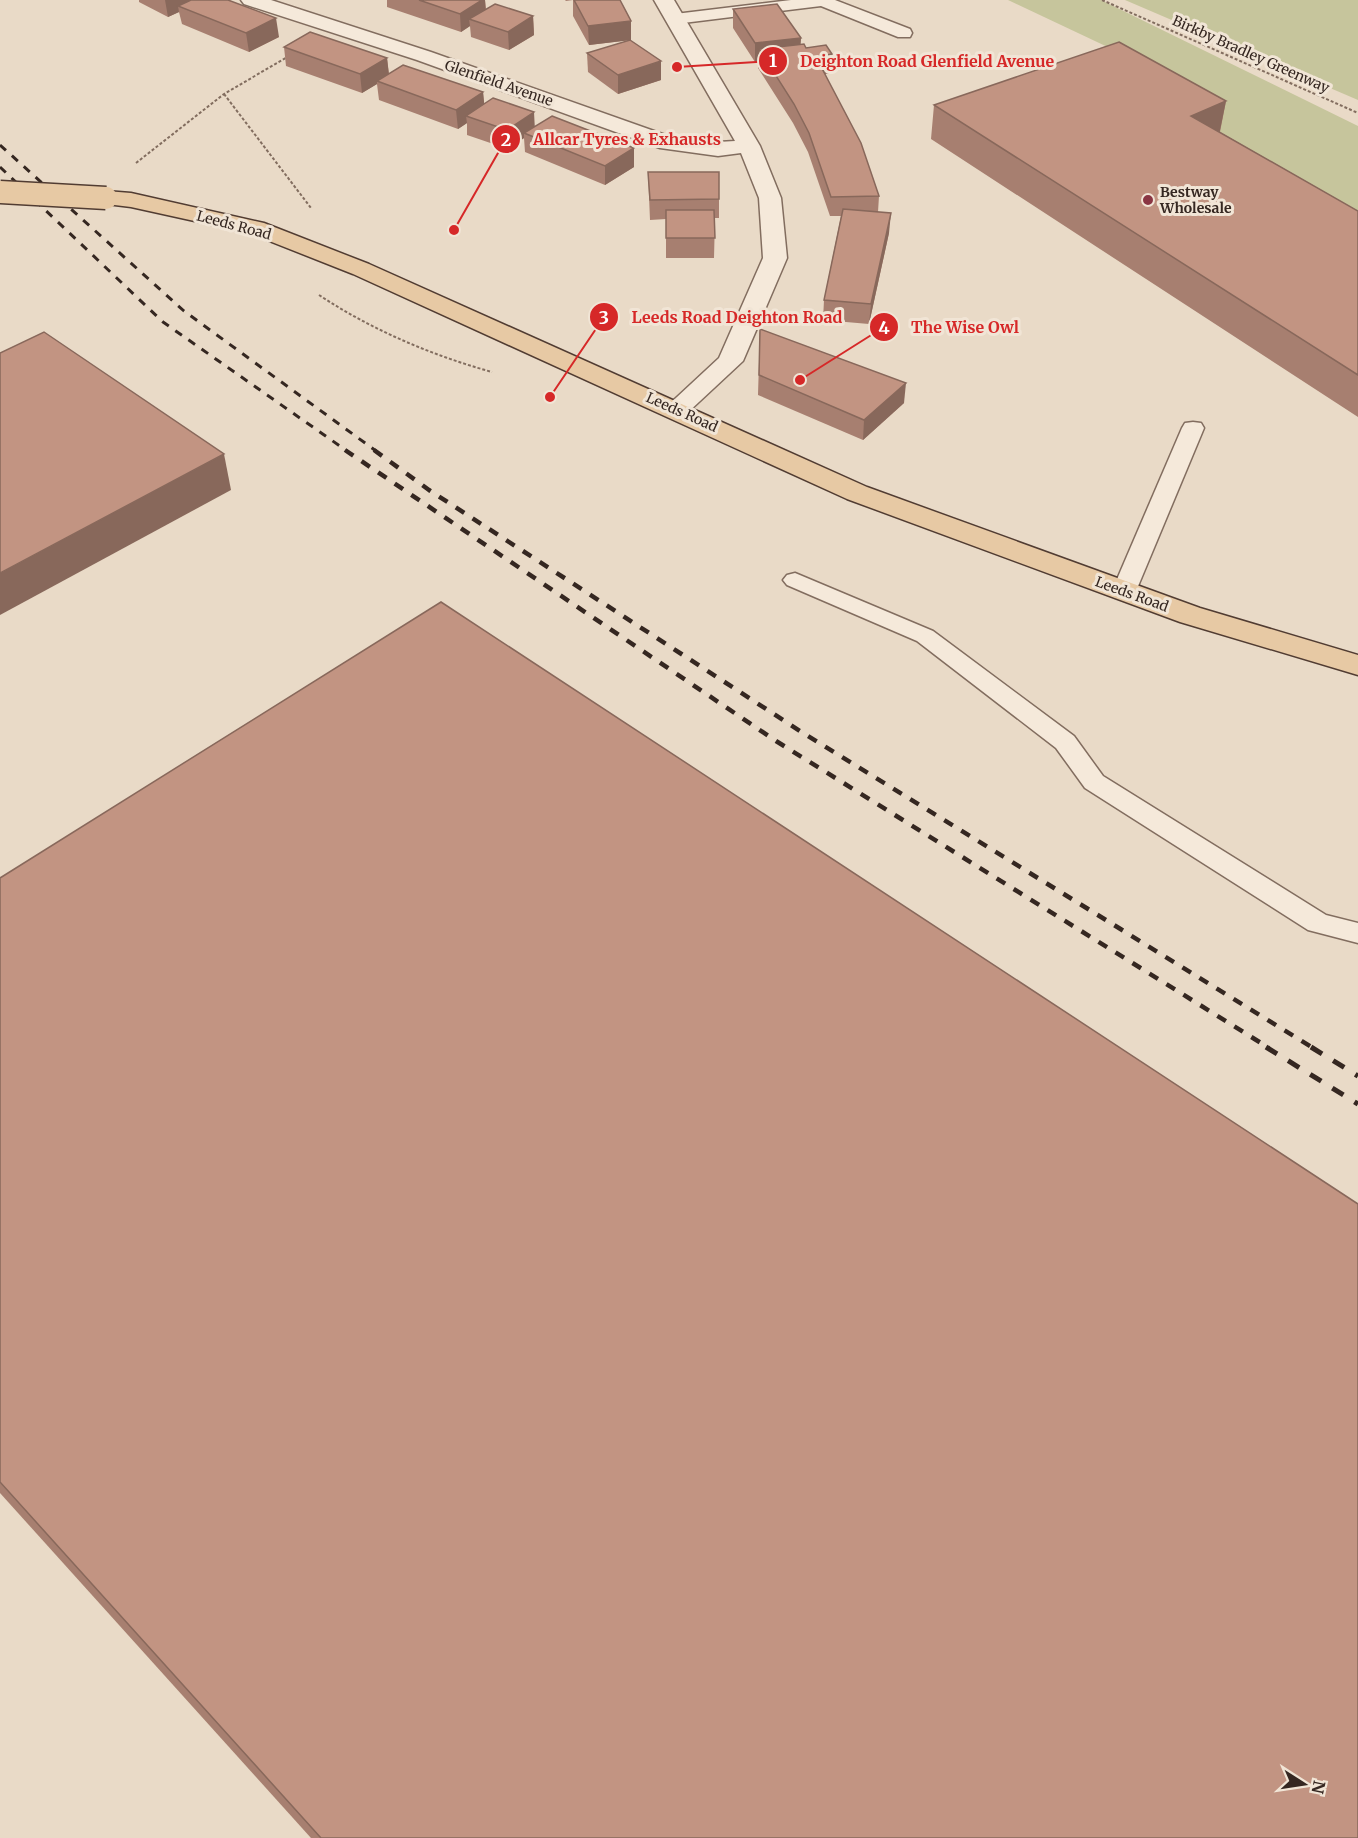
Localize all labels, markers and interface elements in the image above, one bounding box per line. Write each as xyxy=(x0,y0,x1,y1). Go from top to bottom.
street label: Birkby Bradley Greenway xyxy=(1170,11,1333,97)
callout: Deighton Road Glenfield Avenue xyxy=(758,44,1066,78)
text: 1 xyxy=(769,49,777,72)
text: Deighton Road Glenfield Avenue xyxy=(800,51,1054,71)
street label: Glenfield Avenue xyxy=(442,56,556,110)
callout: Allcar Tyres & Exhausts xyxy=(491,122,733,156)
text: 2 xyxy=(501,128,511,151)
text: Allcar Tyres & Exhausts xyxy=(532,129,721,149)
place label: Bestway Wholesale xyxy=(1159,183,1232,217)
marker: Bestway Wholesale xyxy=(1141,193,1155,207)
street label: Leeds Road xyxy=(195,206,274,244)
callout: Leeds Road Deighton Road xyxy=(589,300,854,334)
text: 3 xyxy=(599,306,609,329)
text: Leeds Road Deighton Road xyxy=(632,307,843,327)
callout: The Wise Owl xyxy=(869,310,1031,344)
text: 4 xyxy=(878,316,890,339)
text: The Wise Owl xyxy=(911,317,1019,337)
street label: Leeds Road xyxy=(643,388,721,436)
street label: Leeds Road xyxy=(1093,572,1172,616)
north arrow xyxy=(1274,1754,1334,1814)
text: N xyxy=(1308,1779,1330,1796)

